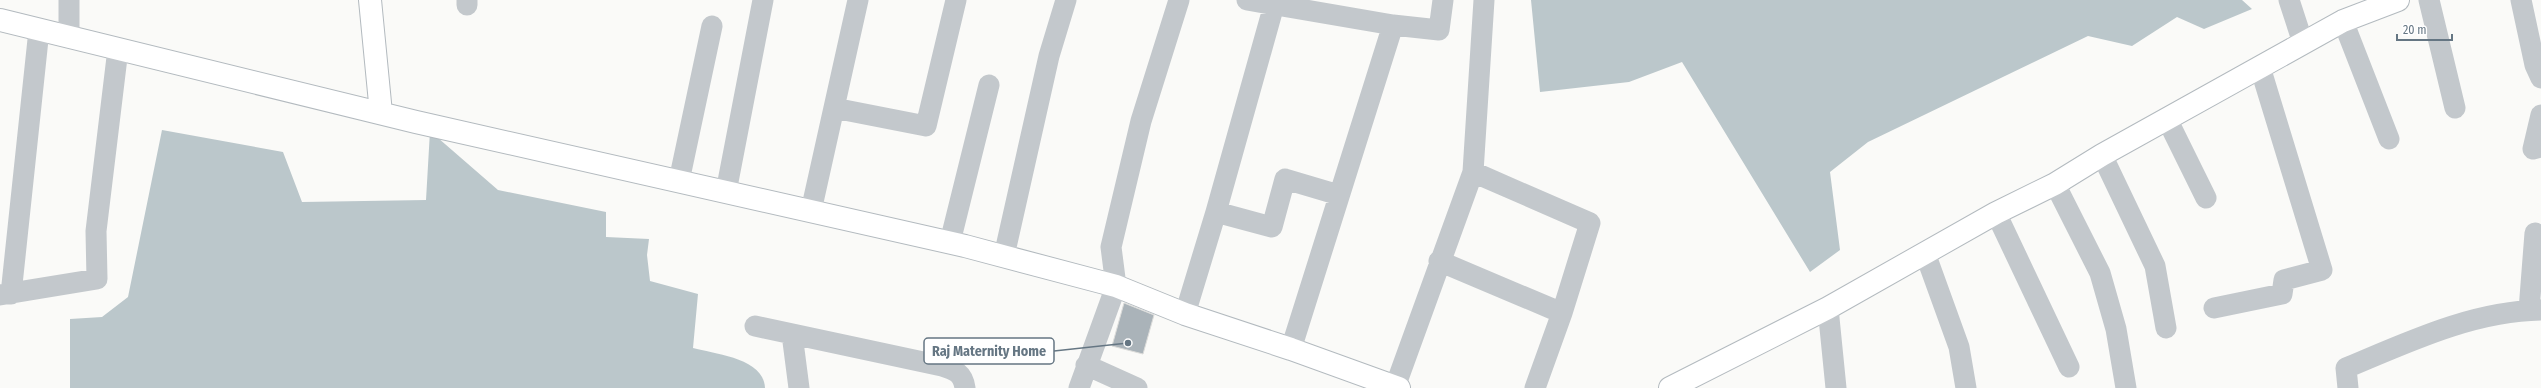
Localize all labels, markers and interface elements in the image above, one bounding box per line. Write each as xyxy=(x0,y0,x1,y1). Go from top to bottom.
scale bar xyxy=(2397,16,2452,42)
text: 20 m xyxy=(2403,23,2427,37)
callout: Raj Maternity Home xyxy=(924,338,1054,364)
text: Raj Maternity Home xyxy=(932,343,1046,360)

